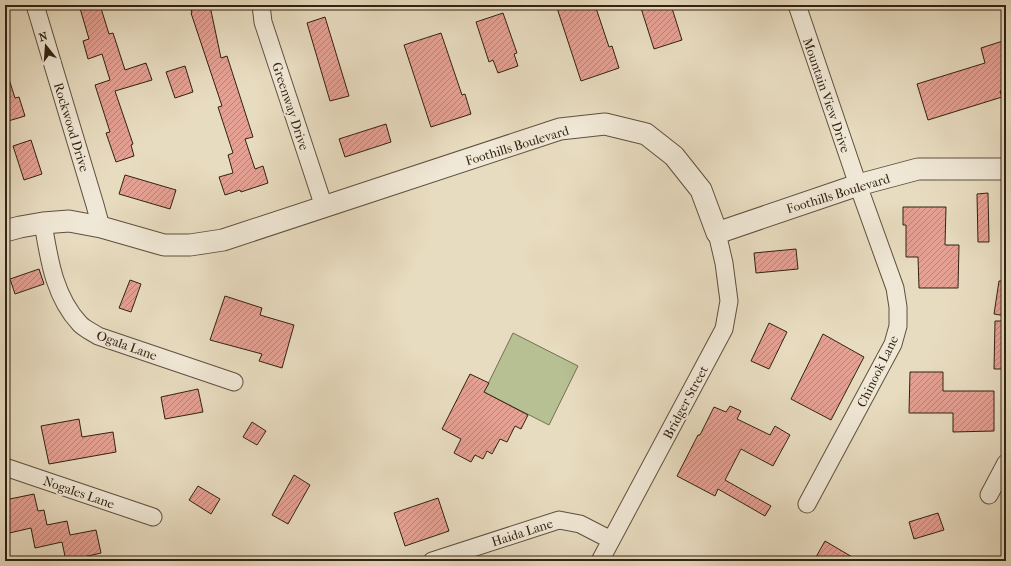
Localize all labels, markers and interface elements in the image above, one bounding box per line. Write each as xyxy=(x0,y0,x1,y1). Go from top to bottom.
north arrow xyxy=(26,26,66,66)
text: N xyxy=(37,29,50,44)
street label: Mountain View Drive xyxy=(800,36,853,155)
street label: Greenway Drive xyxy=(269,60,312,153)
street label: Rockwood Drive xyxy=(51,81,92,174)
street label: Foothills Boulevard xyxy=(464,122,572,168)
street label: Foothills Boulevard xyxy=(785,170,893,216)
street label: Ogala Lane xyxy=(94,328,160,364)
street label: Chinook Lane xyxy=(854,332,901,409)
street label: Bridger Street xyxy=(660,363,711,441)
street label: Nogales Lane xyxy=(41,473,117,512)
street label: Haida Lane xyxy=(490,515,555,549)

